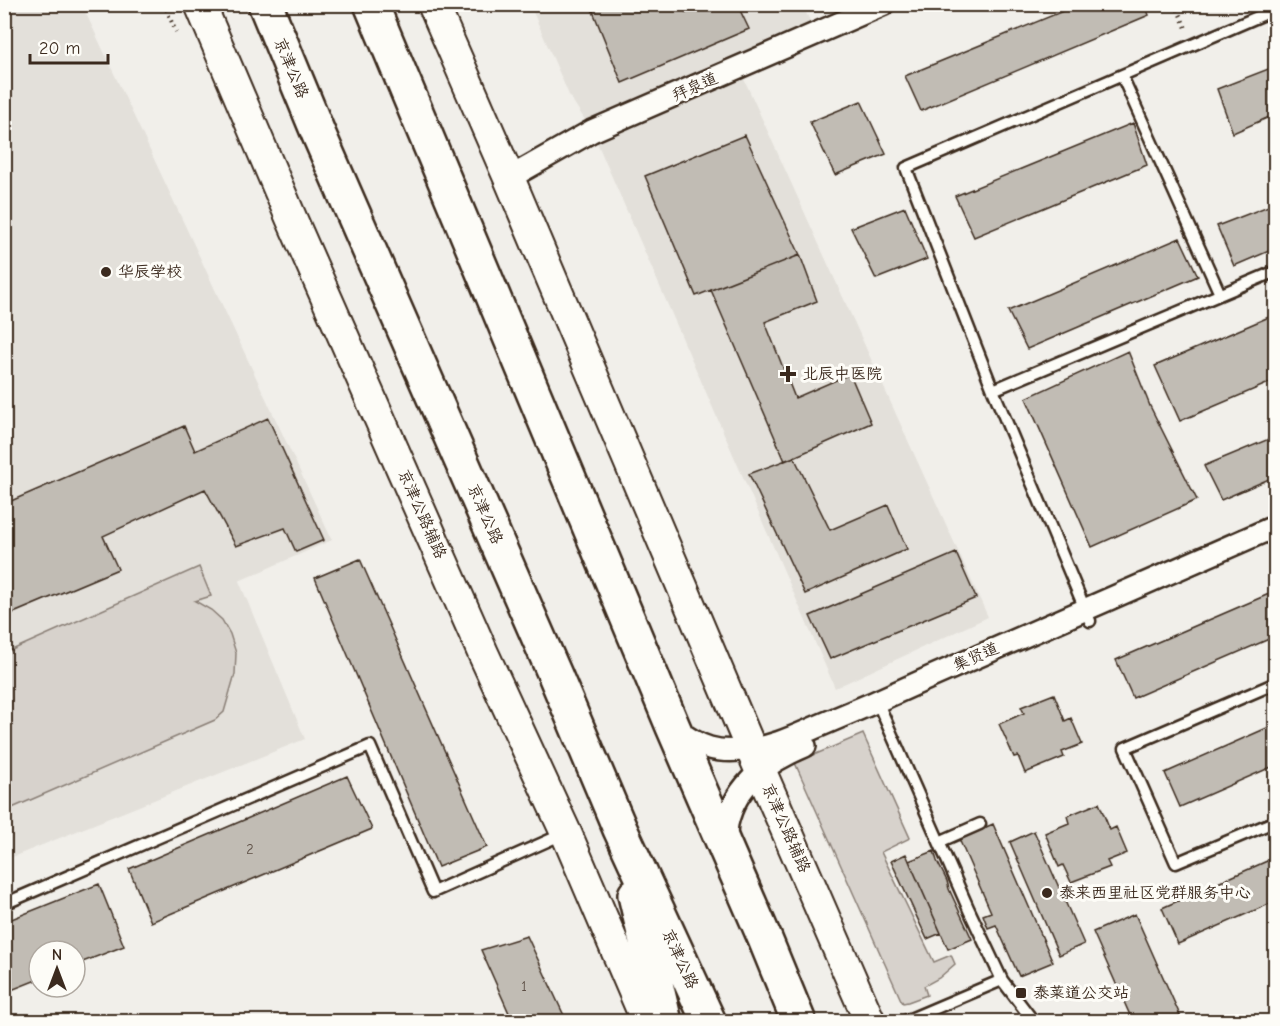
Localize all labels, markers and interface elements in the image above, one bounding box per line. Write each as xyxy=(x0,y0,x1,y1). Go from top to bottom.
scale bar xyxy=(30,27,108,65)
street label: 京津公路 xyxy=(270,35,312,101)
text: 20 m xyxy=(39,38,80,59)
street label: 拜泉道 xyxy=(669,69,721,105)
place label: 华辰学校 xyxy=(118,263,182,281)
marker: 华辰学校 xyxy=(99,265,113,279)
marker: 北辰中医院 xyxy=(779,365,797,383)
place label: 北辰中医院 xyxy=(802,365,882,383)
street label: 京津公路辅路 xyxy=(394,466,450,562)
street label: 京津公路 xyxy=(464,481,506,547)
street label: 集贤道 xyxy=(950,639,1002,675)
street label: 京津公路辅路 xyxy=(758,780,814,876)
house number: 2 xyxy=(246,841,254,858)
place label: 泰来西里社区党群服务中心 xyxy=(1059,884,1251,902)
marker: 泰来西里社区党群服务中心 xyxy=(1040,886,1054,900)
street label: 京津公路 xyxy=(658,926,702,992)
north arrow xyxy=(27,939,87,999)
text: N xyxy=(52,946,62,964)
house number: 1 xyxy=(521,978,527,995)
place label: 泰莱道公交站 xyxy=(1033,984,1129,1002)
marker: 泰莱道公交站 xyxy=(1014,986,1028,1000)

